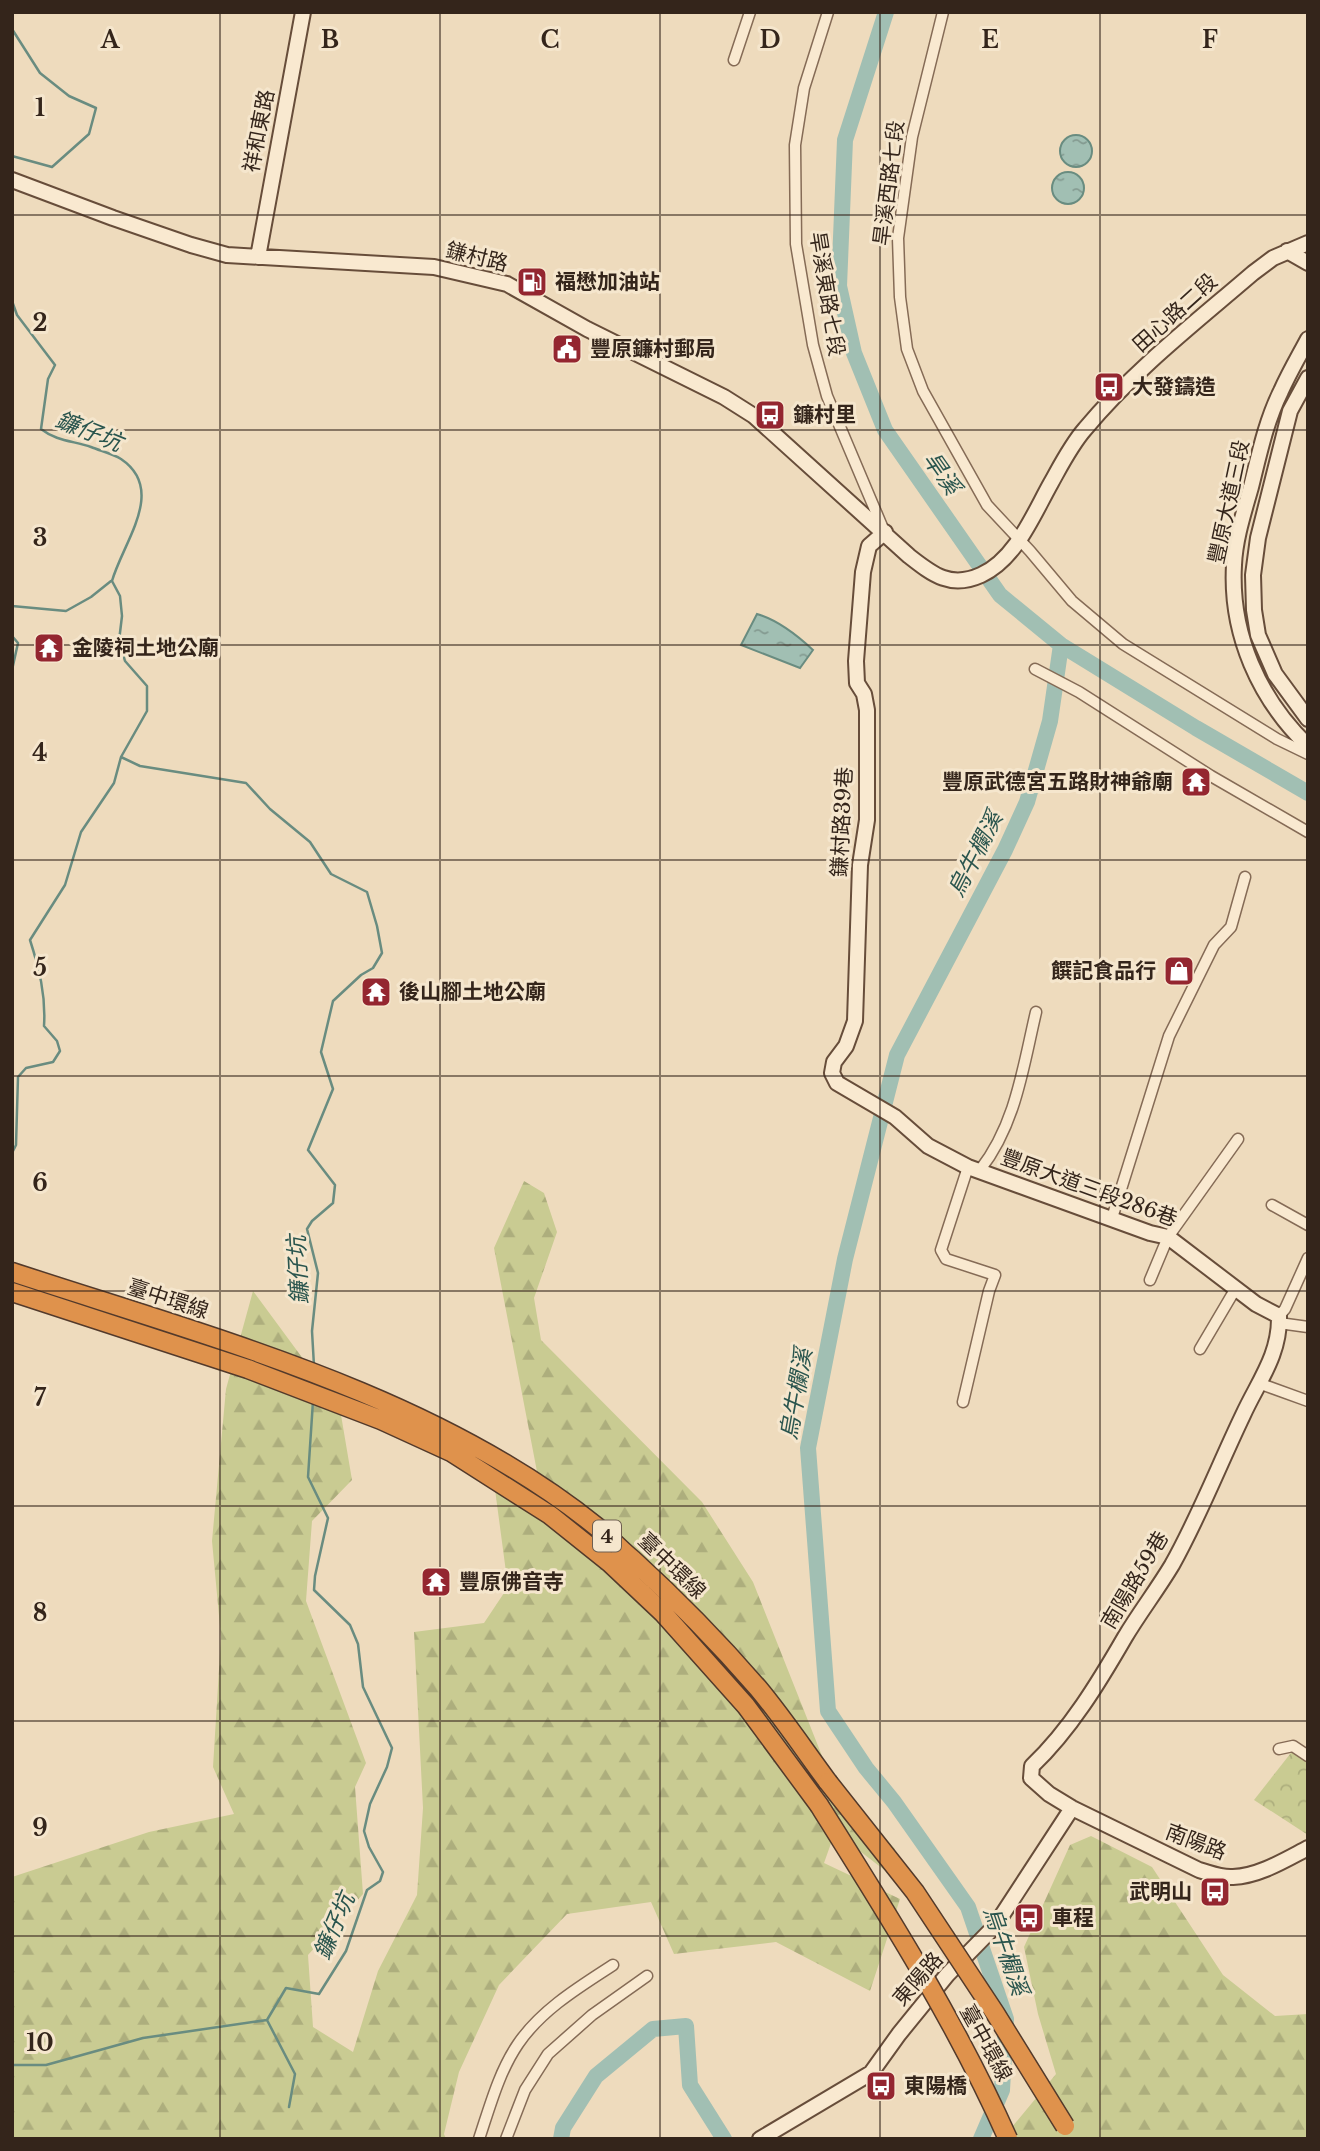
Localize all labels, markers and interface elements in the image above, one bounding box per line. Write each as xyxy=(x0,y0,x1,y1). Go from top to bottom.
text: A xyxy=(100,26,121,54)
text: B xyxy=(321,26,339,54)
text: C xyxy=(541,26,559,54)
text: D xyxy=(759,26,781,54)
text: E xyxy=(981,26,999,54)
text: F xyxy=(1202,26,1218,54)
street label: 祥和東路 xyxy=(238,87,280,175)
text: 1 xyxy=(35,94,45,122)
street label: 旱溪西路七段 xyxy=(868,119,910,247)
street label: 旱溪東路七段 xyxy=(804,230,850,358)
street label: 鎌村路 xyxy=(443,237,511,277)
fuel station icon: 福懋加油站 xyxy=(515,265,549,299)
street label: 田心路二段 xyxy=(1127,268,1223,358)
place label: 福懋加油站 xyxy=(555,269,660,295)
text: 2 xyxy=(33,309,47,337)
public building icon: 豐原鐮村郵局 xyxy=(550,332,584,366)
place label: 豐原鐮村郵局 xyxy=(590,336,716,362)
bus stop icon: 大發鑄造 xyxy=(1092,370,1126,404)
place label: 大發鑄造 xyxy=(1132,374,1216,400)
bus stop icon: 鐮村里 xyxy=(753,398,787,432)
place label: 鐮村里 xyxy=(793,402,856,428)
water label: 鐮仔坑 xyxy=(52,405,129,458)
street label: 豐原大道三段 xyxy=(1203,438,1255,566)
water label: 旱溪 xyxy=(917,446,968,502)
text: 3 xyxy=(33,524,47,552)
temple icon: 金陵祠土地公廟 xyxy=(32,631,66,665)
place label: 金陵祠土地公廟 xyxy=(72,635,219,661)
text: 4 xyxy=(32,739,48,767)
temple icon: 豐原武德宮五路財神爺廟 xyxy=(1179,765,1213,799)
street label: 鎌村路39巷 xyxy=(826,766,858,878)
place label: 豐原武德宮五路財神爺廟 xyxy=(942,769,1173,795)
water label: 烏牛欄溪 xyxy=(942,804,1010,901)
text: 5 xyxy=(33,954,47,982)
shop icon: 饌記食品行 xyxy=(1162,954,1196,988)
place label: 饌記食品行 xyxy=(1051,958,1156,984)
temple icon: 後山腳土地公廟 xyxy=(359,975,393,1009)
place label: 後山腳土地公廟 xyxy=(399,979,546,1005)
street label: 豐原大道三段286巷 xyxy=(997,1144,1181,1232)
text: 6 xyxy=(32,1169,48,1197)
water label: 鐮仔坑 xyxy=(282,1232,314,1305)
street label: 臺中環線 xyxy=(124,1274,212,1324)
water label: 烏牛欄溪 xyxy=(774,1343,818,1442)
text: 7 xyxy=(34,1384,47,1412)
road number: 4 xyxy=(593,1520,621,1552)
street label: 南陽路59巷 xyxy=(1096,1526,1174,1634)
street label: 臺中環線 xyxy=(633,1527,711,1605)
temple icon: 豐原佛音寺 xyxy=(419,1565,453,1599)
place label: 豐原佛音寺 xyxy=(459,1569,564,1595)
text: 8 xyxy=(33,1599,47,1627)
text: 9 xyxy=(32,1814,48,1842)
street label: 南陽路 xyxy=(1162,1819,1230,1865)
bus stop icon: 武明山 xyxy=(1198,1875,1232,1909)
place label: 武明山 xyxy=(1129,1879,1192,1905)
water label: 鐮仔坑 xyxy=(308,1886,362,1963)
bus stop icon: 車程 xyxy=(1012,1901,1046,1935)
water label: 烏牛欄溪 xyxy=(978,1903,1035,2002)
place label: 車程 xyxy=(1052,1905,1094,1931)
street label: 東陽路 xyxy=(888,1947,948,2011)
street label: 臺中環線 xyxy=(954,2000,1018,2086)
text: 10 xyxy=(26,2029,54,2057)
bus stop icon: 東陽橋 xyxy=(864,2069,898,2103)
place label: 東陽橋 xyxy=(904,2073,967,2099)

